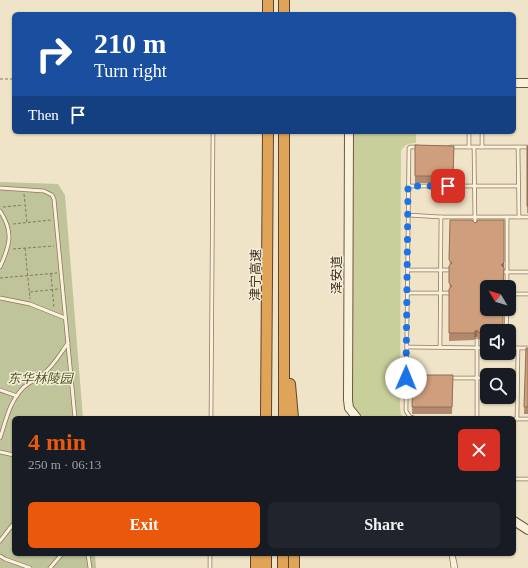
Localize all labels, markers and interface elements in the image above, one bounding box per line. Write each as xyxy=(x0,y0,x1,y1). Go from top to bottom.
icon: right xyxy=(28,28,80,80)
text: 210 m xyxy=(94,28,166,59)
text: Turn right xyxy=(94,61,167,81)
icon: arrive xyxy=(67,104,89,126)
text: Then xyxy=(28,107,59,123)
pin xyxy=(431,169,465,203)
icon: arrive xyxy=(437,175,459,197)
street label: 津宁高速 xyxy=(248,249,263,301)
street label: 泽安道 xyxy=(329,255,344,295)
north arrow xyxy=(480,280,516,316)
map controls xyxy=(480,280,516,404)
button: sound xyxy=(480,324,516,360)
position arrow xyxy=(385,357,427,399)
button: search xyxy=(480,368,516,404)
park label: 东华林陵园 xyxy=(7,371,74,386)
text: 4 min xyxy=(28,429,86,455)
button: close xyxy=(458,429,500,471)
text: 250 m · 06:13 xyxy=(28,457,101,472)
button: Exit xyxy=(28,502,260,548)
button: Share xyxy=(268,502,500,548)

